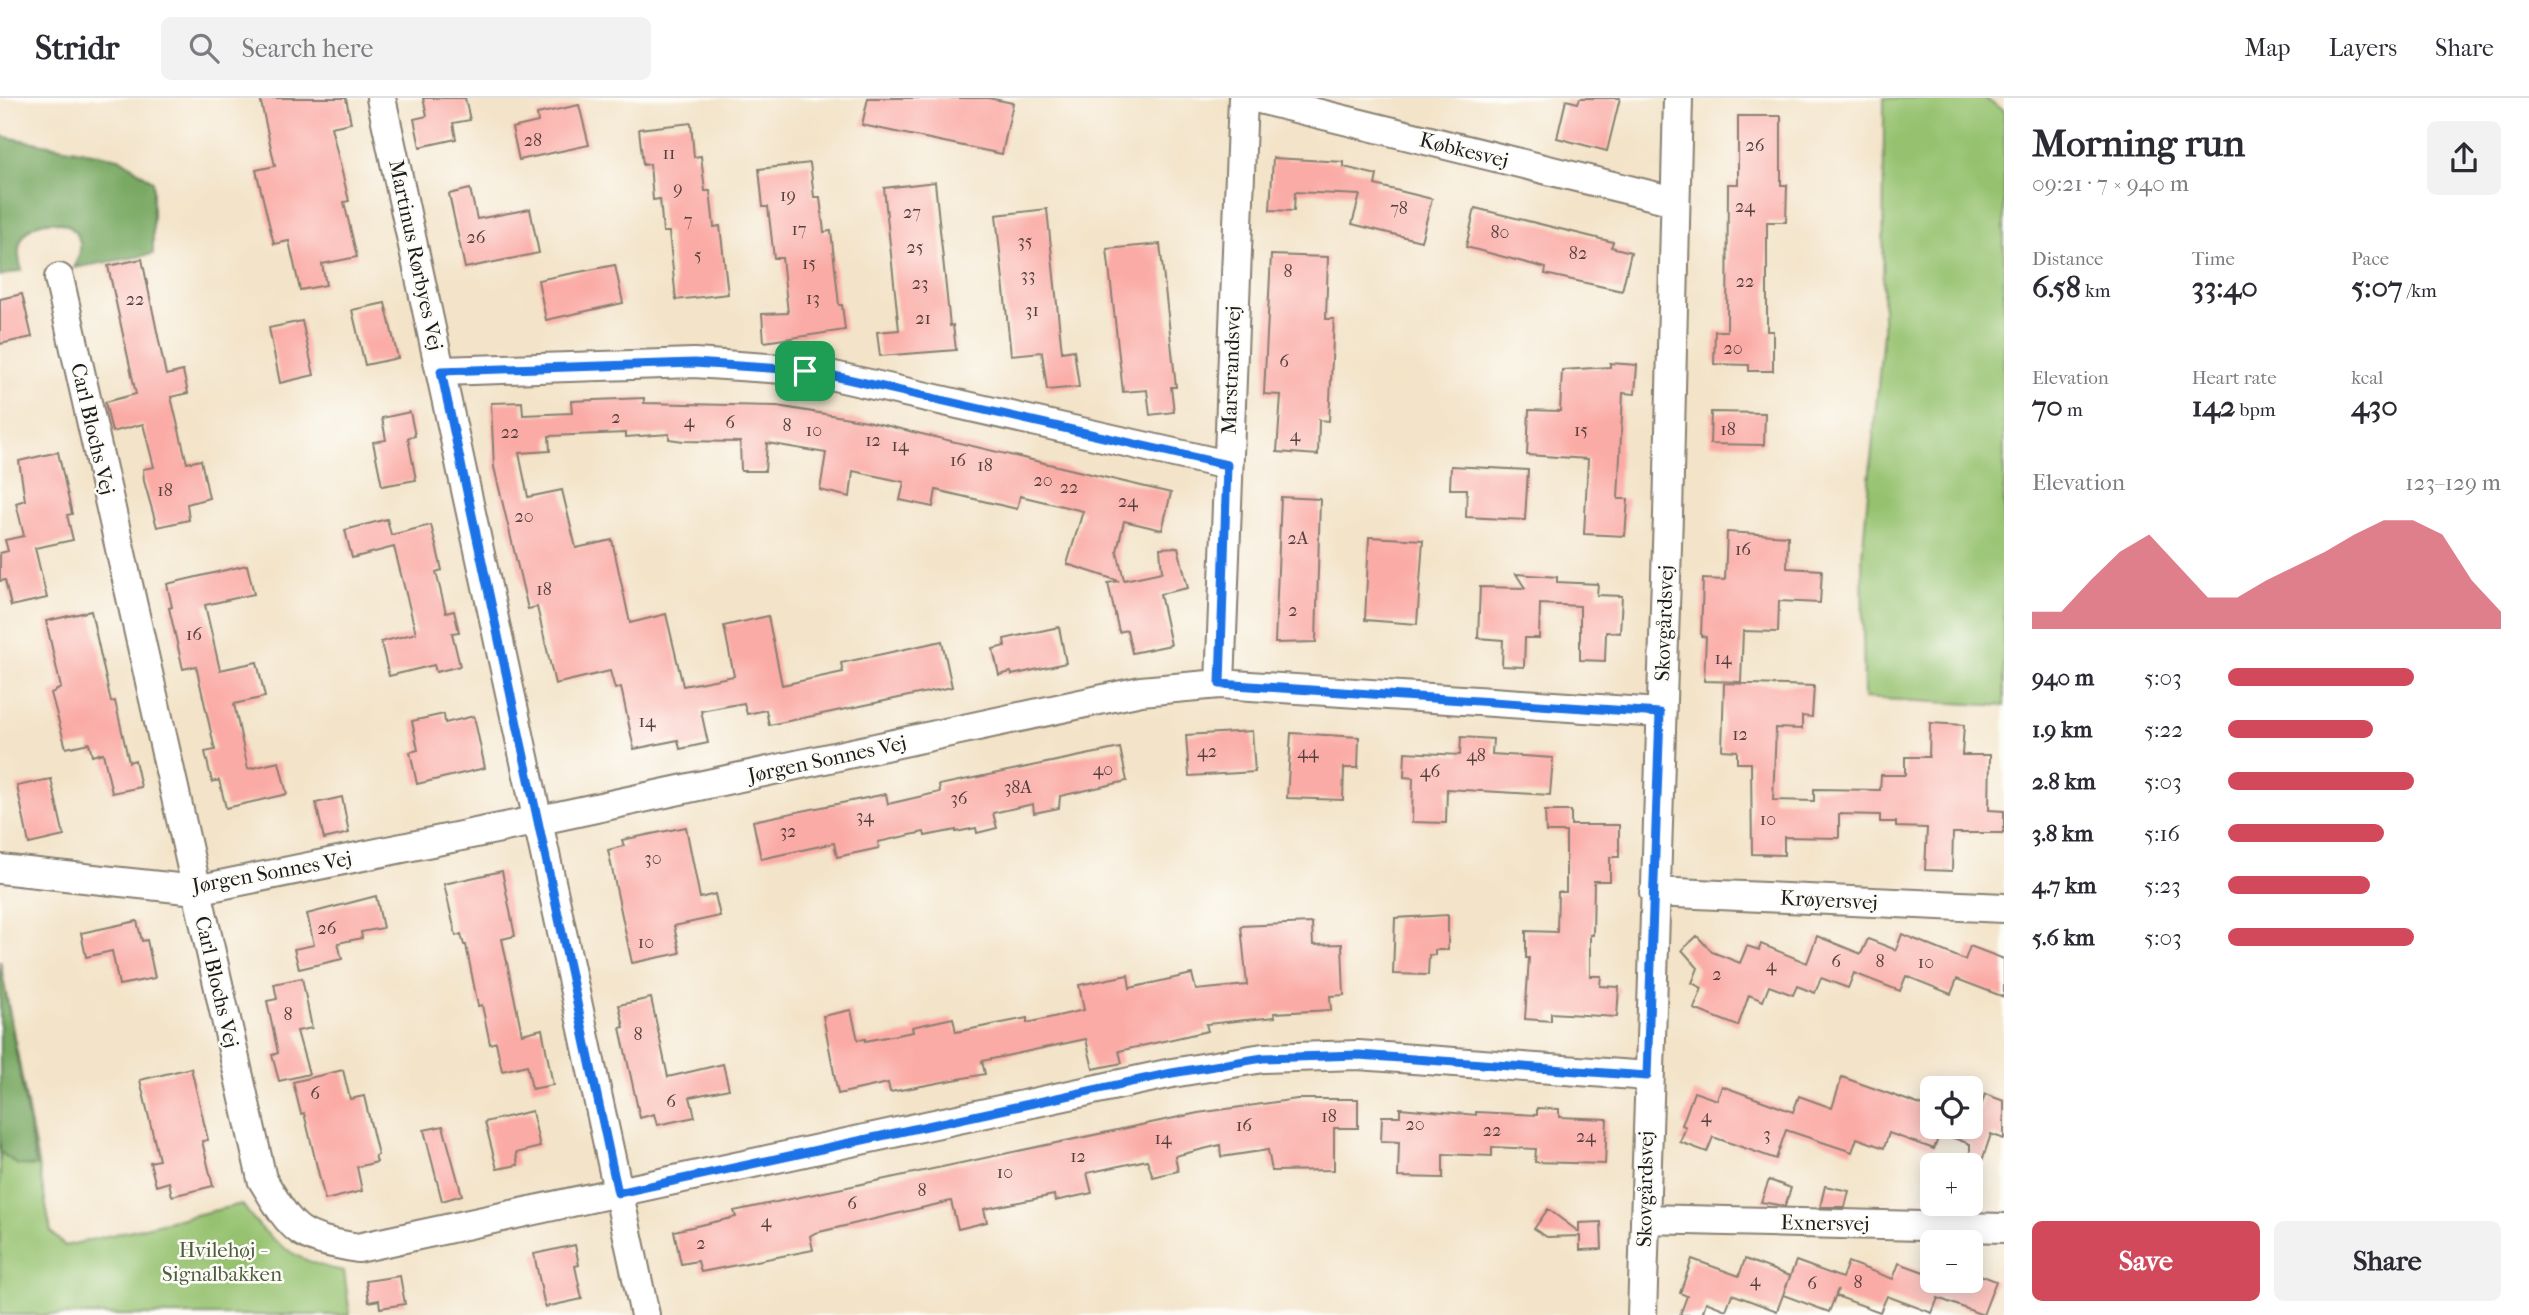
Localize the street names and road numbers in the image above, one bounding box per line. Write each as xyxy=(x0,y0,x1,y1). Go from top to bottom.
street label: Købkesvej xyxy=(1417,127,1511,173)
street label: Martinus Rørbyes Vej xyxy=(384,158,448,352)
street label: Marstrandsvej xyxy=(1217,305,1245,435)
street label: Carl Blochs Vej xyxy=(66,361,120,497)
street label: Skovgårdsvej xyxy=(1650,564,1678,682)
street label: Jørgen Sonnes Vej xyxy=(743,730,909,788)
street label: Jørgen Sonnes Vej xyxy=(188,846,354,898)
street label: Krøyersvej xyxy=(1780,885,1878,915)
street label: Carl Blochs Vej xyxy=(190,914,244,1050)
street label: Skovgårdsvej xyxy=(1632,1131,1658,1247)
street label: Exnersvej xyxy=(1780,1210,1870,1236)

